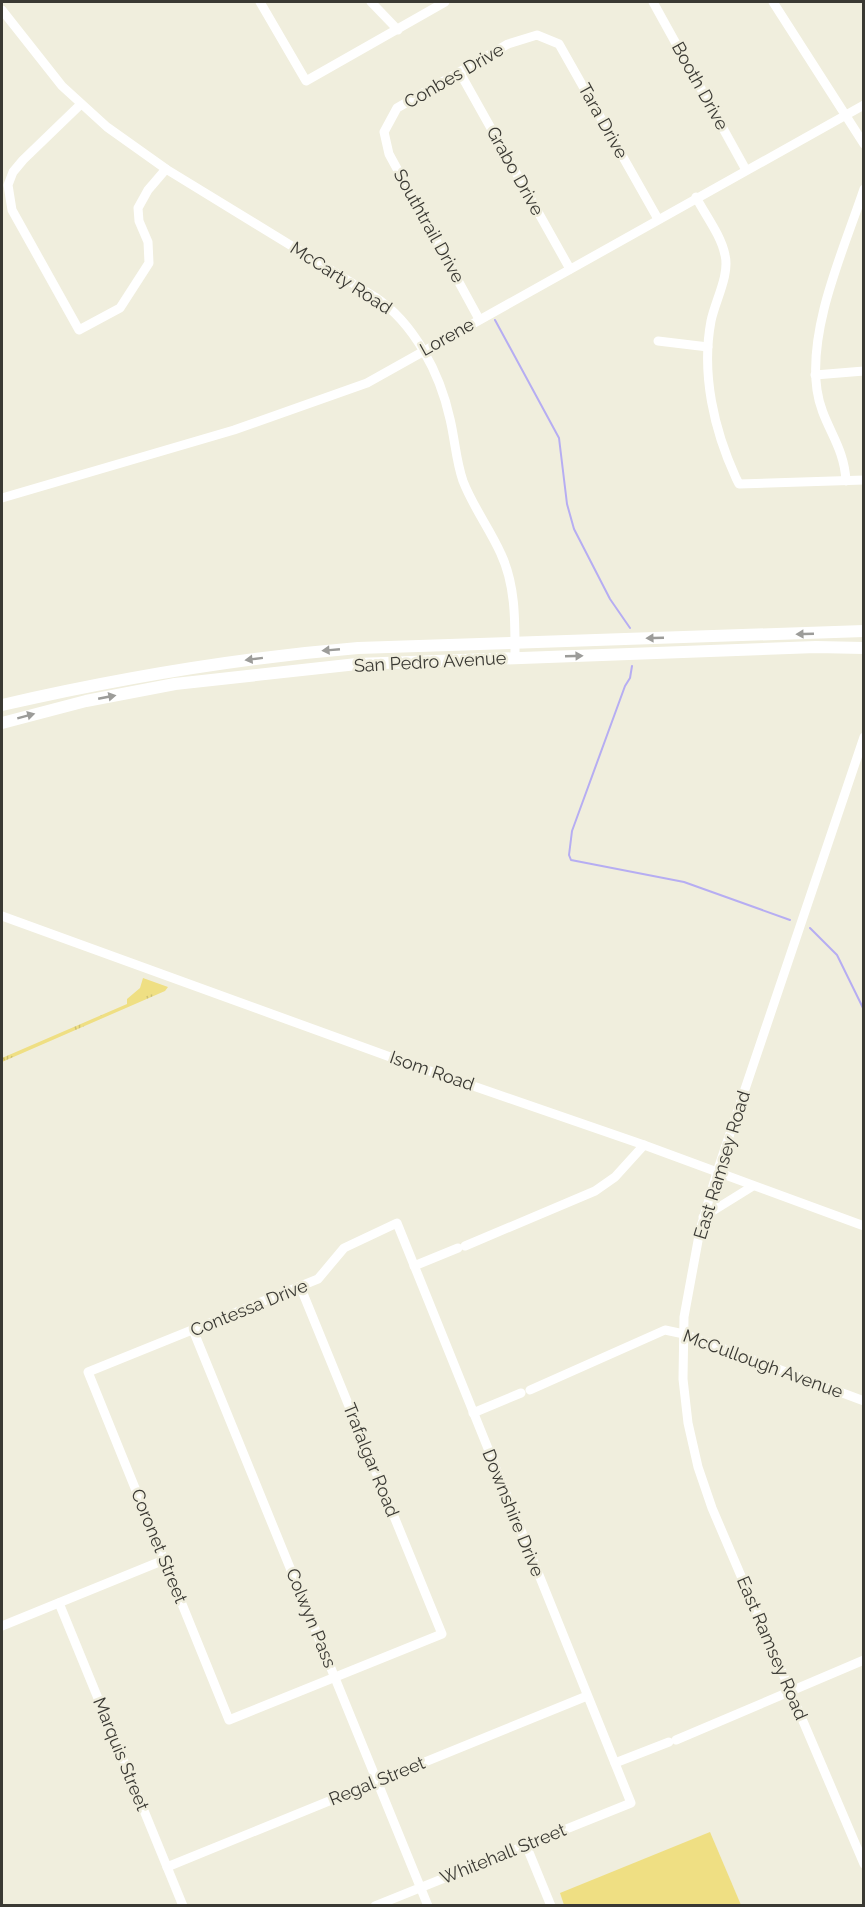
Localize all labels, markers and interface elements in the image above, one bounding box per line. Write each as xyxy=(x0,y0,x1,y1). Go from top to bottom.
street label: Conbes Drive xyxy=(400,38,508,113)
street label: Booth Drive xyxy=(668,38,733,134)
street label: Tara Drive xyxy=(574,80,633,162)
street label: Grabo Drive xyxy=(482,123,549,219)
street label: Southtrail Drive xyxy=(390,165,470,287)
street label: McCarty Road xyxy=(286,237,396,318)
street label: Lorene xyxy=(416,313,478,360)
one-way arrow xyxy=(796,629,815,638)
one-way arrow xyxy=(646,634,665,643)
one-way arrow xyxy=(322,645,341,655)
street label: San Pedro Avenue xyxy=(353,647,507,676)
one-way arrow xyxy=(564,651,583,660)
one-way arrow xyxy=(244,654,263,664)
one-way arrow xyxy=(98,692,117,701)
one-way arrow xyxy=(17,711,35,720)
street label: Isom Road xyxy=(387,1046,477,1095)
street label: East Ramsey Road xyxy=(689,1088,754,1242)
street label: Contessa Drive xyxy=(187,1274,311,1341)
street label: McCullough Avenue xyxy=(680,1325,846,1402)
street label: Trafalgar Road xyxy=(339,1400,404,1520)
street label: Downshire Drive xyxy=(478,1446,549,1580)
street label: Coronet Street xyxy=(127,1486,192,1606)
street label: Colwyn Pass xyxy=(282,1565,341,1671)
street label: East Ramsey Road xyxy=(733,1573,812,1723)
street label: Marquis Street xyxy=(89,1694,154,1814)
street label: Regal Street xyxy=(326,1752,428,1809)
street label: Whitehall Street xyxy=(437,1819,569,1888)

